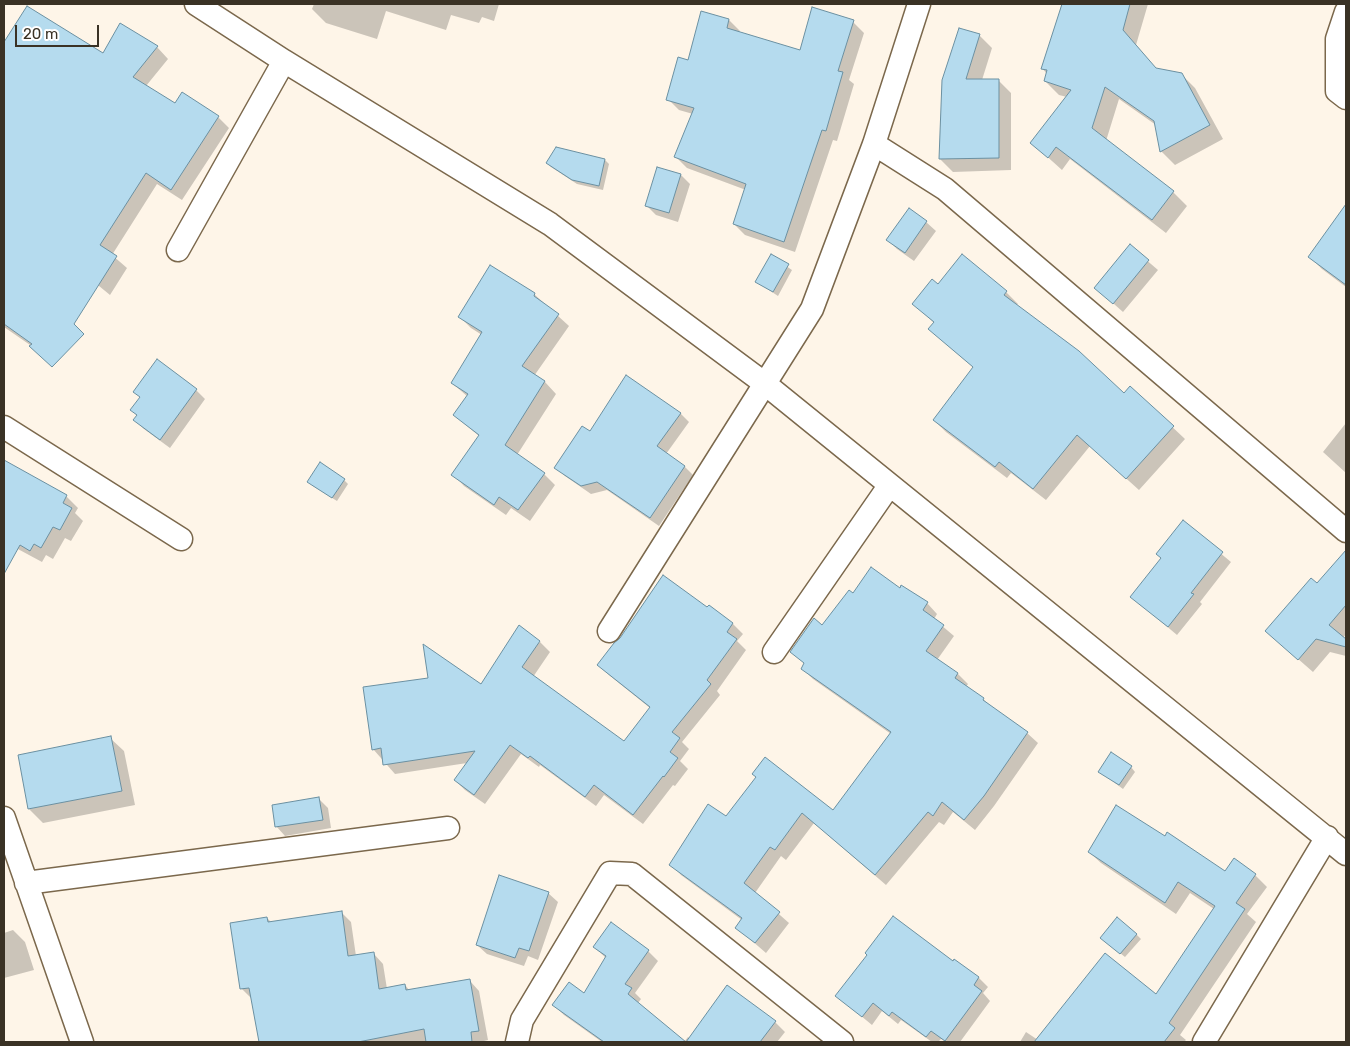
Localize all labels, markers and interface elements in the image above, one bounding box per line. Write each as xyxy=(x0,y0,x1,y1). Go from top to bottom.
scale bar xyxy=(18,15,101,47)
text: 20 m xyxy=(23,25,58,43)

